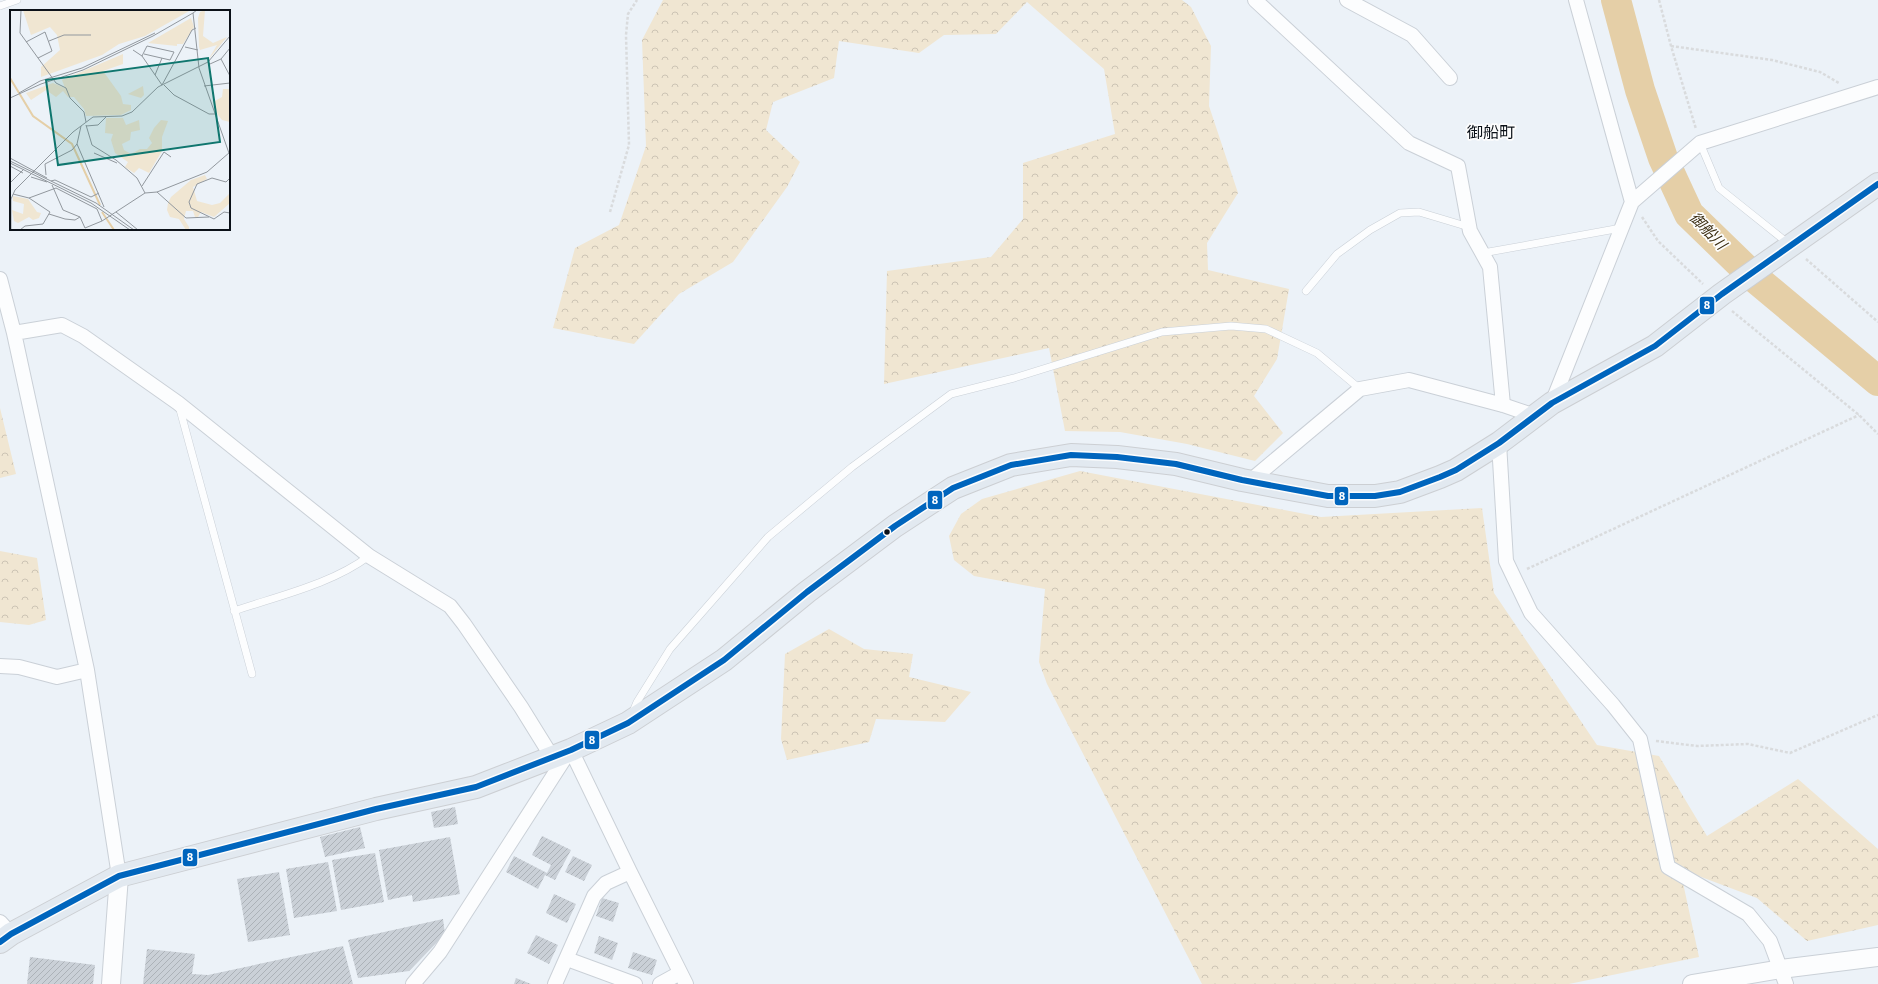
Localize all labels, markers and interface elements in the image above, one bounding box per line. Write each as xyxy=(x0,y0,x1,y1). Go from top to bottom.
inset map xyxy=(10,10,230,230)
district label: 御船町 xyxy=(1467,123,1515,142)
water label: 御船川 xyxy=(1686,209,1731,255)
line badge: 8 xyxy=(1699,296,1715,315)
text: 8 xyxy=(1704,299,1711,312)
line badge: 8 xyxy=(1334,486,1349,506)
line badge: 8 xyxy=(927,490,943,510)
text: 8 xyxy=(1339,490,1346,503)
text: 8 xyxy=(932,494,939,507)
unlabelled marker xyxy=(882,527,892,537)
line badge: 8 xyxy=(584,730,600,750)
text: 8 xyxy=(589,734,596,747)
line badge: 8 xyxy=(182,848,198,867)
text: 8 xyxy=(187,851,194,864)

